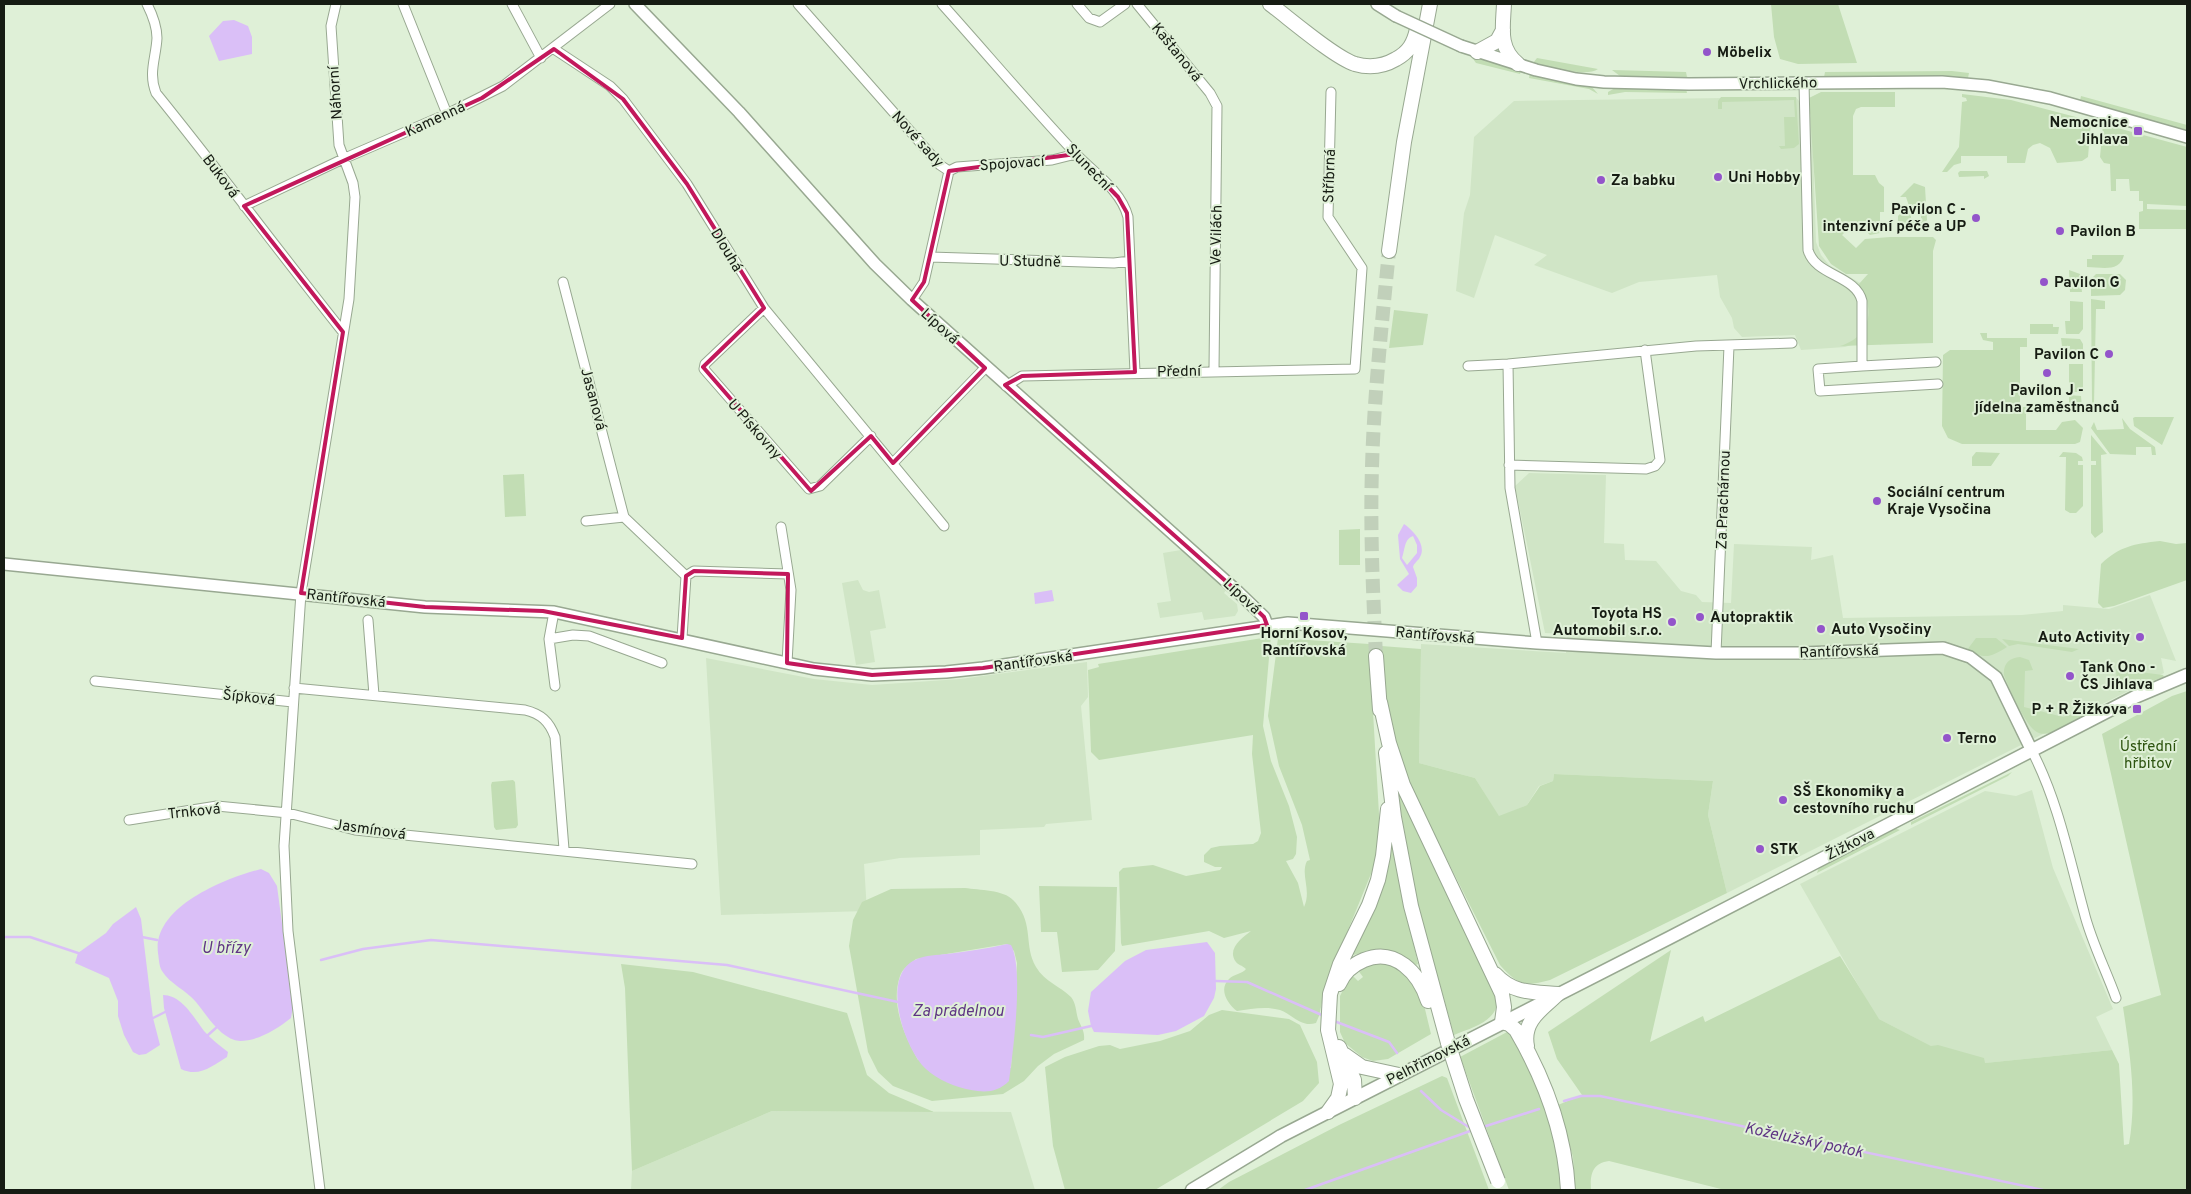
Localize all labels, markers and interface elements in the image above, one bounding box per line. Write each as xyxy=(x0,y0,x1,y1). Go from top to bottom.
street label: Kaštanová xyxy=(1146,20,1205,86)
place label: Möbelix xyxy=(1717,44,1772,63)
marker: Möbelix xyxy=(1701,46,1713,58)
street label: Náhorní xyxy=(325,64,348,120)
street label: Vrchlického xyxy=(1739,74,1817,95)
street label: Kamenná xyxy=(403,98,469,142)
street label: Nové sady xyxy=(887,108,947,172)
place label: Nemocnice Jihlava xyxy=(2049,114,2128,150)
marker: Nemocnice Jihlava xyxy=(2132,125,2144,137)
street label: Sluneční xyxy=(1061,140,1116,196)
street label: Stříbrná xyxy=(1320,149,1341,203)
street label: Buková xyxy=(197,151,242,203)
street label: Spojovací xyxy=(979,153,1046,176)
place label: Uni Hobby xyxy=(1728,169,1801,188)
marker: Uni Hobby xyxy=(1712,171,1724,183)
place label: Za babku xyxy=(1611,172,1675,191)
marker: Za babku xyxy=(1595,174,1607,186)
place label: Pavilon C - intenzivní péče a UP xyxy=(1823,201,1966,237)
street label: Ve Vilách xyxy=(1207,205,1228,266)
marker: Pavilon C - intenzivní péče a UP xyxy=(1970,212,1982,224)
place label: Pavilon B xyxy=(2070,223,2136,242)
marker: Pavilon B xyxy=(2054,225,2066,237)
street label: Dlouhá xyxy=(705,226,746,276)
street label: U Studně xyxy=(999,252,1061,273)
place label: Pavilon G xyxy=(2054,274,2120,293)
marker: Pavilon G xyxy=(2038,276,2050,288)
street label: Lípová xyxy=(916,305,962,349)
place label: Pavilon C xyxy=(2034,346,2099,365)
marker: Pavilon C xyxy=(2103,348,2115,360)
street label: Přední xyxy=(1157,363,1202,382)
street label: Jasanová xyxy=(575,366,610,433)
marker: Pavilon J - jídelna zaměstnanců xyxy=(2041,367,2053,379)
place label: Pavilon J - jídelna zaměstnanců xyxy=(1974,382,2119,418)
street label: U Pískovny xyxy=(722,396,785,464)
street label: Za Prachárnou xyxy=(1713,450,1736,550)
place label: Sociální centrum Kraje Vysočina xyxy=(1887,484,2005,520)
marker: Sociální centrum Kraje Vysočina xyxy=(1871,495,1883,507)
street label: Lípová xyxy=(1218,575,1264,619)
street label: Rantířovská xyxy=(305,586,387,613)
place label: Toyota HS Automobil s.r.o. xyxy=(1553,605,1662,641)
place label: Autopraktik xyxy=(1710,609,1793,628)
marker: Horní Kosov, Rantířovská xyxy=(1298,610,1310,622)
marker: Autopraktik xyxy=(1694,611,1706,623)
marker: Toyota HS Automobil s.r.o. xyxy=(1666,616,1678,628)
place label: Auto Vysočiny xyxy=(1831,621,1932,640)
marker: Auto Vysočiny xyxy=(1815,623,1827,635)
street label: Rantířovská xyxy=(1394,624,1475,649)
place label: Horní Kosov, Rantířovská xyxy=(1260,625,1348,661)
place label: Auto Activity xyxy=(2038,629,2130,648)
marker: Auto Activity xyxy=(2134,631,2146,643)
street label: Rantířovská xyxy=(1799,642,1879,663)
street label: Rantířovská xyxy=(992,648,1074,677)
place label: Tank Ono - ČS Jihlava xyxy=(2080,659,2156,695)
marker: Tank Ono - ČS Jihlava xyxy=(2064,670,2076,682)
street label: Šípková xyxy=(222,684,276,711)
place label: P + R Žižkova xyxy=(2032,700,2127,720)
marker: P + R Žižkova xyxy=(2131,703,2143,715)
place label: Terno xyxy=(1957,730,1997,749)
marker: Terno xyxy=(1941,732,1953,744)
park label: Ústřední hřbitov xyxy=(2120,736,2177,774)
place label: SŠ Ekonomiky a cestovního ruchu xyxy=(1793,781,1914,819)
marker: SŠ Ekonomiky a cestovního ruchu xyxy=(1777,794,1789,806)
street label: Trnková xyxy=(167,800,222,825)
street label: Jasmínová xyxy=(333,816,407,845)
street label: Žižkova xyxy=(1823,824,1878,866)
place label: STK xyxy=(1770,841,1799,860)
marker: STK xyxy=(1754,843,1766,855)
water label: U břízy xyxy=(202,939,252,959)
water label: Za prádelnou xyxy=(912,1002,1004,1022)
street label: Pelhřimovská xyxy=(1384,1032,1474,1091)
water label: Koželužský potok xyxy=(1743,1119,1866,1163)

